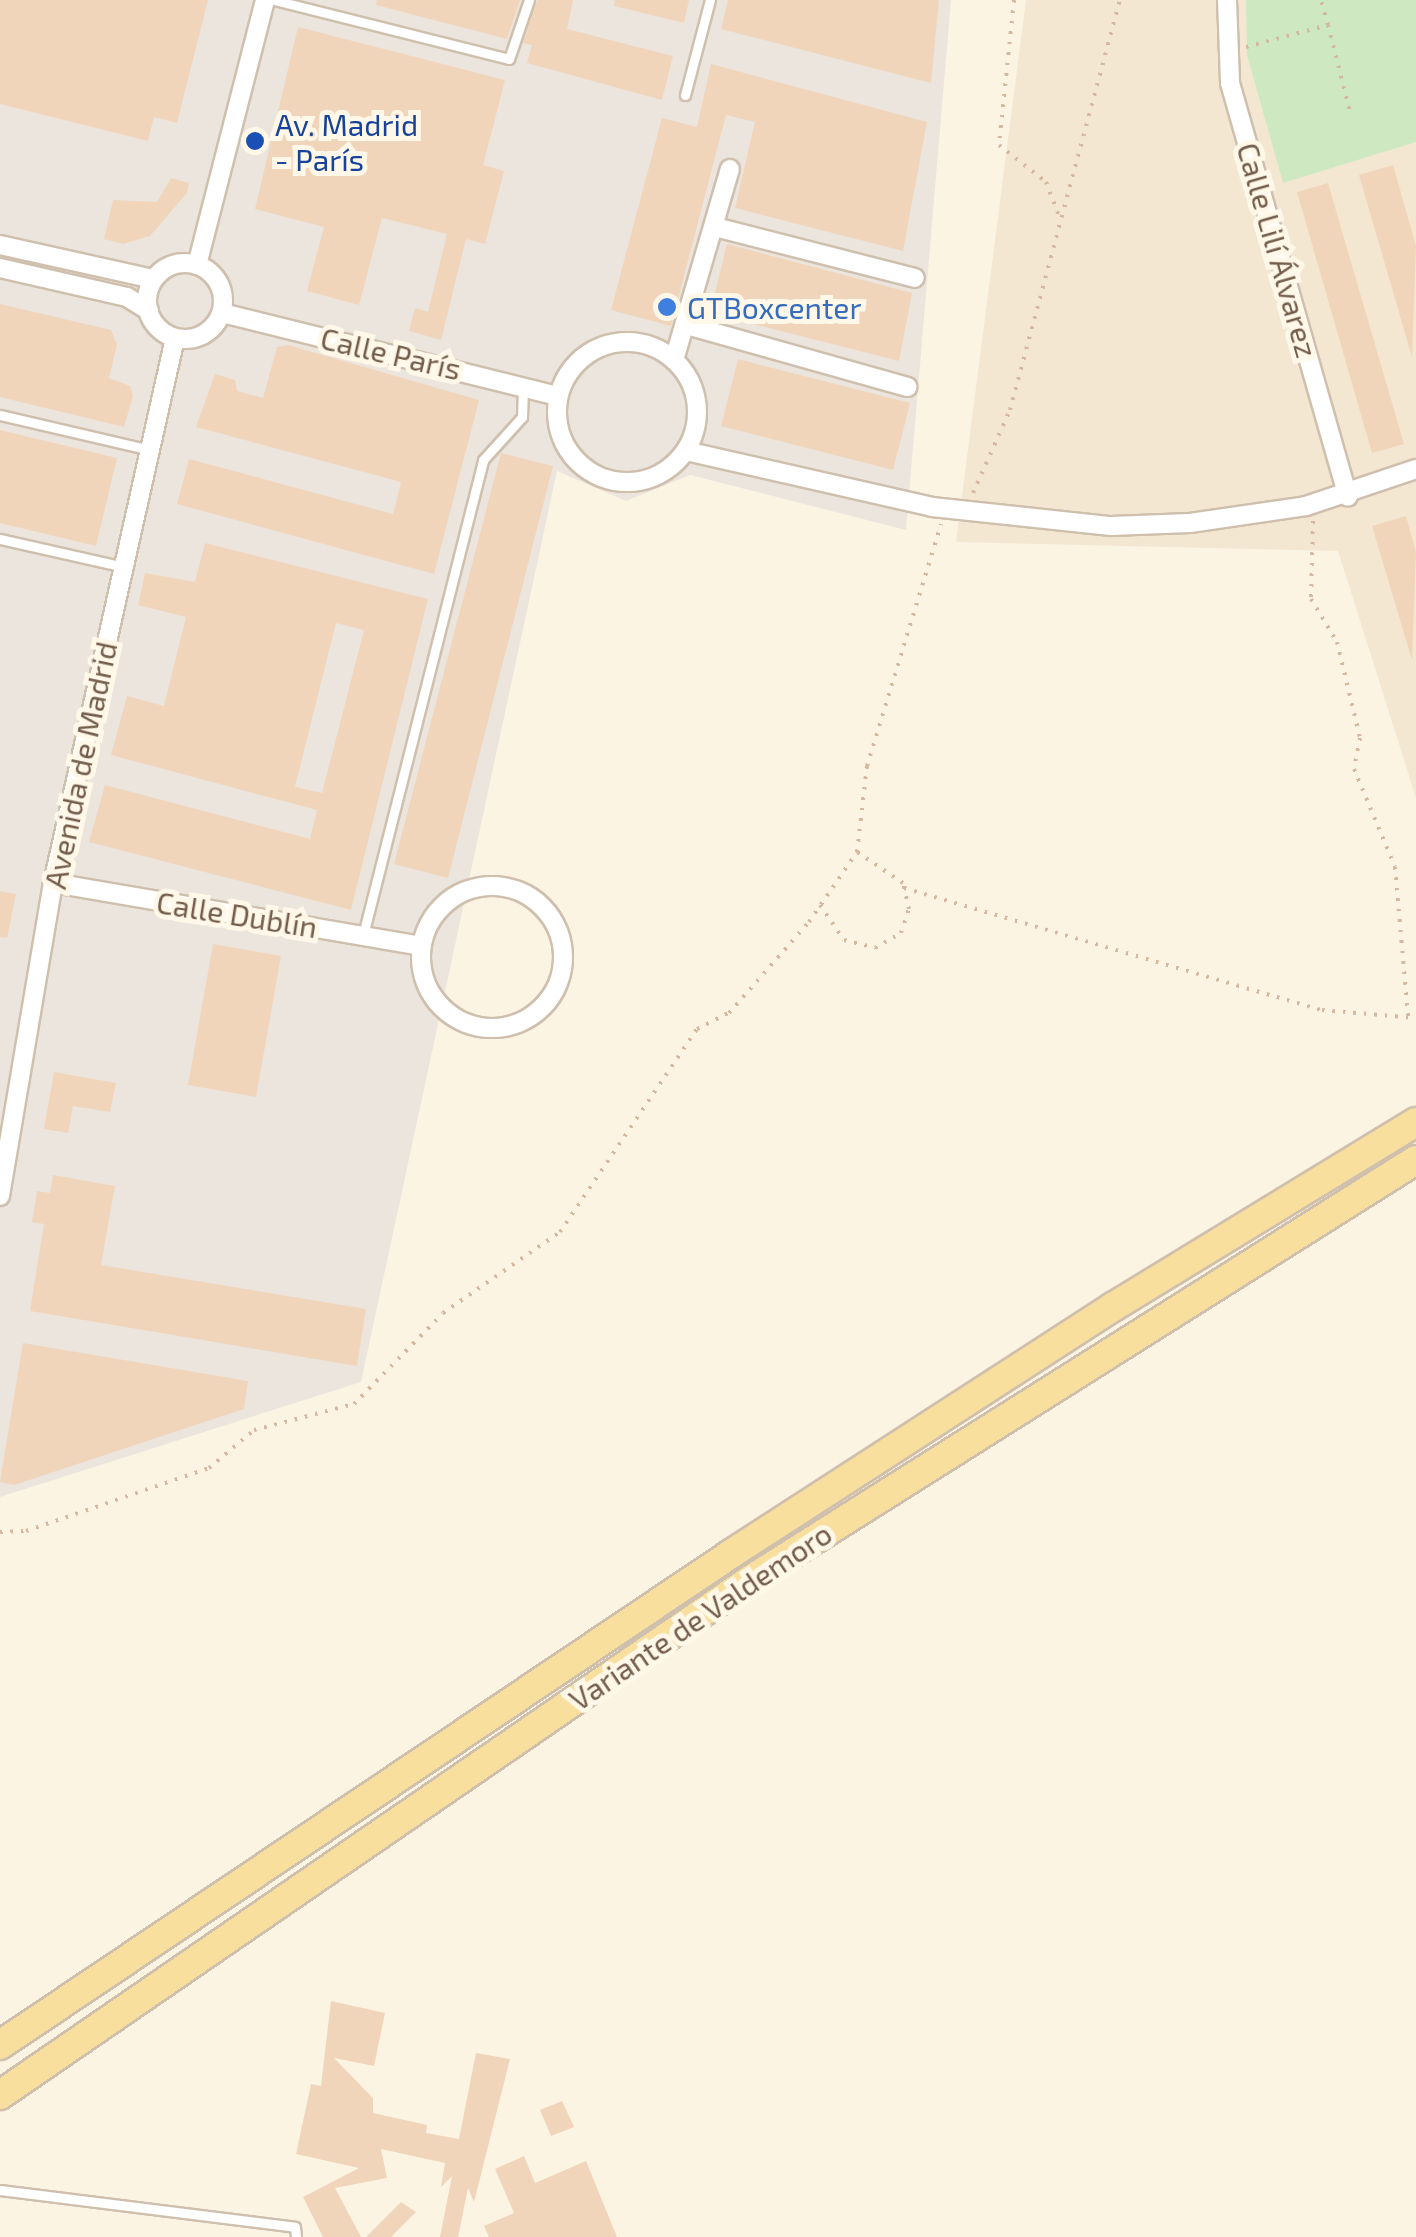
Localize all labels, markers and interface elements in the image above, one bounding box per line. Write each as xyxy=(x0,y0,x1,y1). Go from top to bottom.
place label: Av. Madrid - París xyxy=(275,106,418,176)
marker: Av. Madrid - París xyxy=(244,130,266,152)
street label: Calle Lilí Álvarez xyxy=(1230,138,1326,362)
place label: GTBoxcenter xyxy=(687,289,862,325)
marker: GTBoxcenter xyxy=(656,296,678,318)
street label: Calle París xyxy=(317,319,465,387)
street label: Avenida de Madrid xyxy=(36,638,124,892)
street label: Calle Dublín xyxy=(154,884,320,944)
street label: Variante de Valdemoro xyxy=(562,1515,838,1717)

